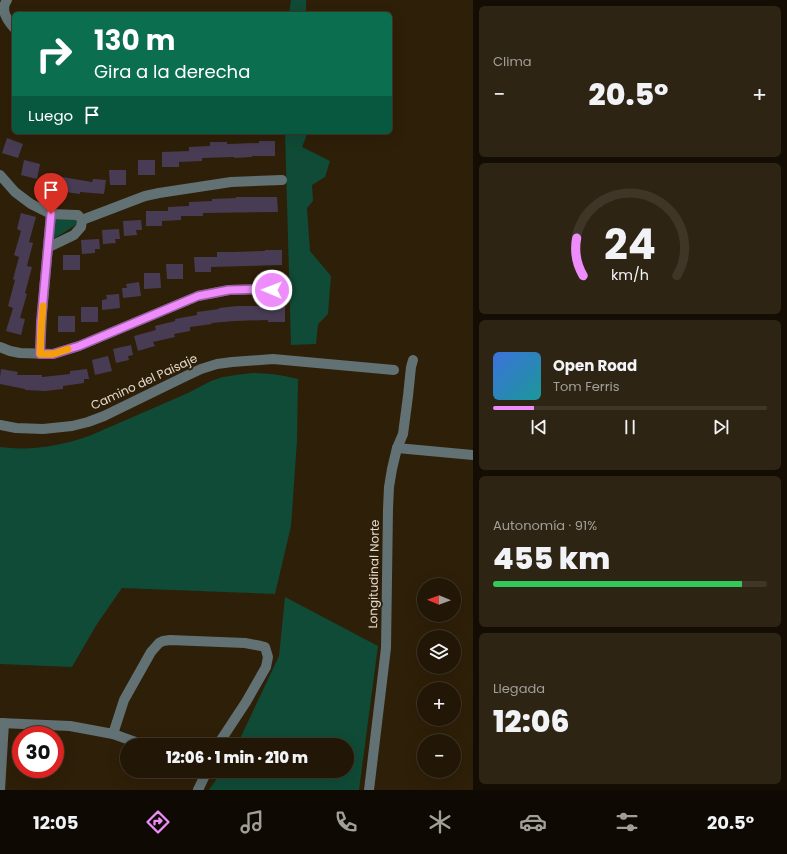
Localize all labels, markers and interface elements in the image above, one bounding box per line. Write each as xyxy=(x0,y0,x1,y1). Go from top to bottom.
text: 130 m xyxy=(94,21,175,60)
icon: right xyxy=(28,28,80,80)
text: Clima xyxy=(493,52,532,71)
text: Gira a la derecha xyxy=(94,59,250,84)
text: 20.5° xyxy=(589,73,668,116)
text: − xyxy=(493,79,505,110)
text: + xyxy=(752,79,767,110)
icon: arrive xyxy=(81,104,103,126)
text: Luego xyxy=(28,105,73,126)
pin xyxy=(34,173,68,214)
icon: arrive xyxy=(40,179,62,201)
text: 24 xyxy=(604,215,656,274)
text: km/h xyxy=(611,265,649,285)
position arrow xyxy=(251,269,293,311)
street label: Camino del Paisaje xyxy=(88,349,200,414)
text: Open Road xyxy=(553,355,637,376)
text: Tom Ferris xyxy=(553,377,620,396)
icon: previous xyxy=(528,416,550,438)
icon: pause xyxy=(619,416,641,438)
icon: next xyxy=(710,416,732,438)
text: Autonomía · 91% xyxy=(493,516,597,535)
street label: Longitudinal Norte xyxy=(364,519,383,629)
text: 455 km xyxy=(493,537,610,580)
north arrow xyxy=(417,578,461,622)
map controls xyxy=(417,578,461,778)
button: layers xyxy=(417,630,461,674)
text: Llegada xyxy=(493,679,545,698)
button: + xyxy=(417,682,461,726)
text: 12:06 xyxy=(493,700,570,743)
speed limit sign: 30 xyxy=(12,726,64,778)
button: − xyxy=(417,734,461,778)
text: 12:06 · 1 min · 210 m xyxy=(166,747,308,768)
icon: directions xyxy=(144,808,172,836)
icon: music xyxy=(238,808,266,836)
icon: phone xyxy=(332,808,360,836)
icon: climate xyxy=(426,808,454,836)
icon: car xyxy=(519,808,547,836)
icon: filters xyxy=(613,808,641,836)
text: 12:05 xyxy=(33,810,78,835)
text: 20.5° xyxy=(707,810,754,835)

